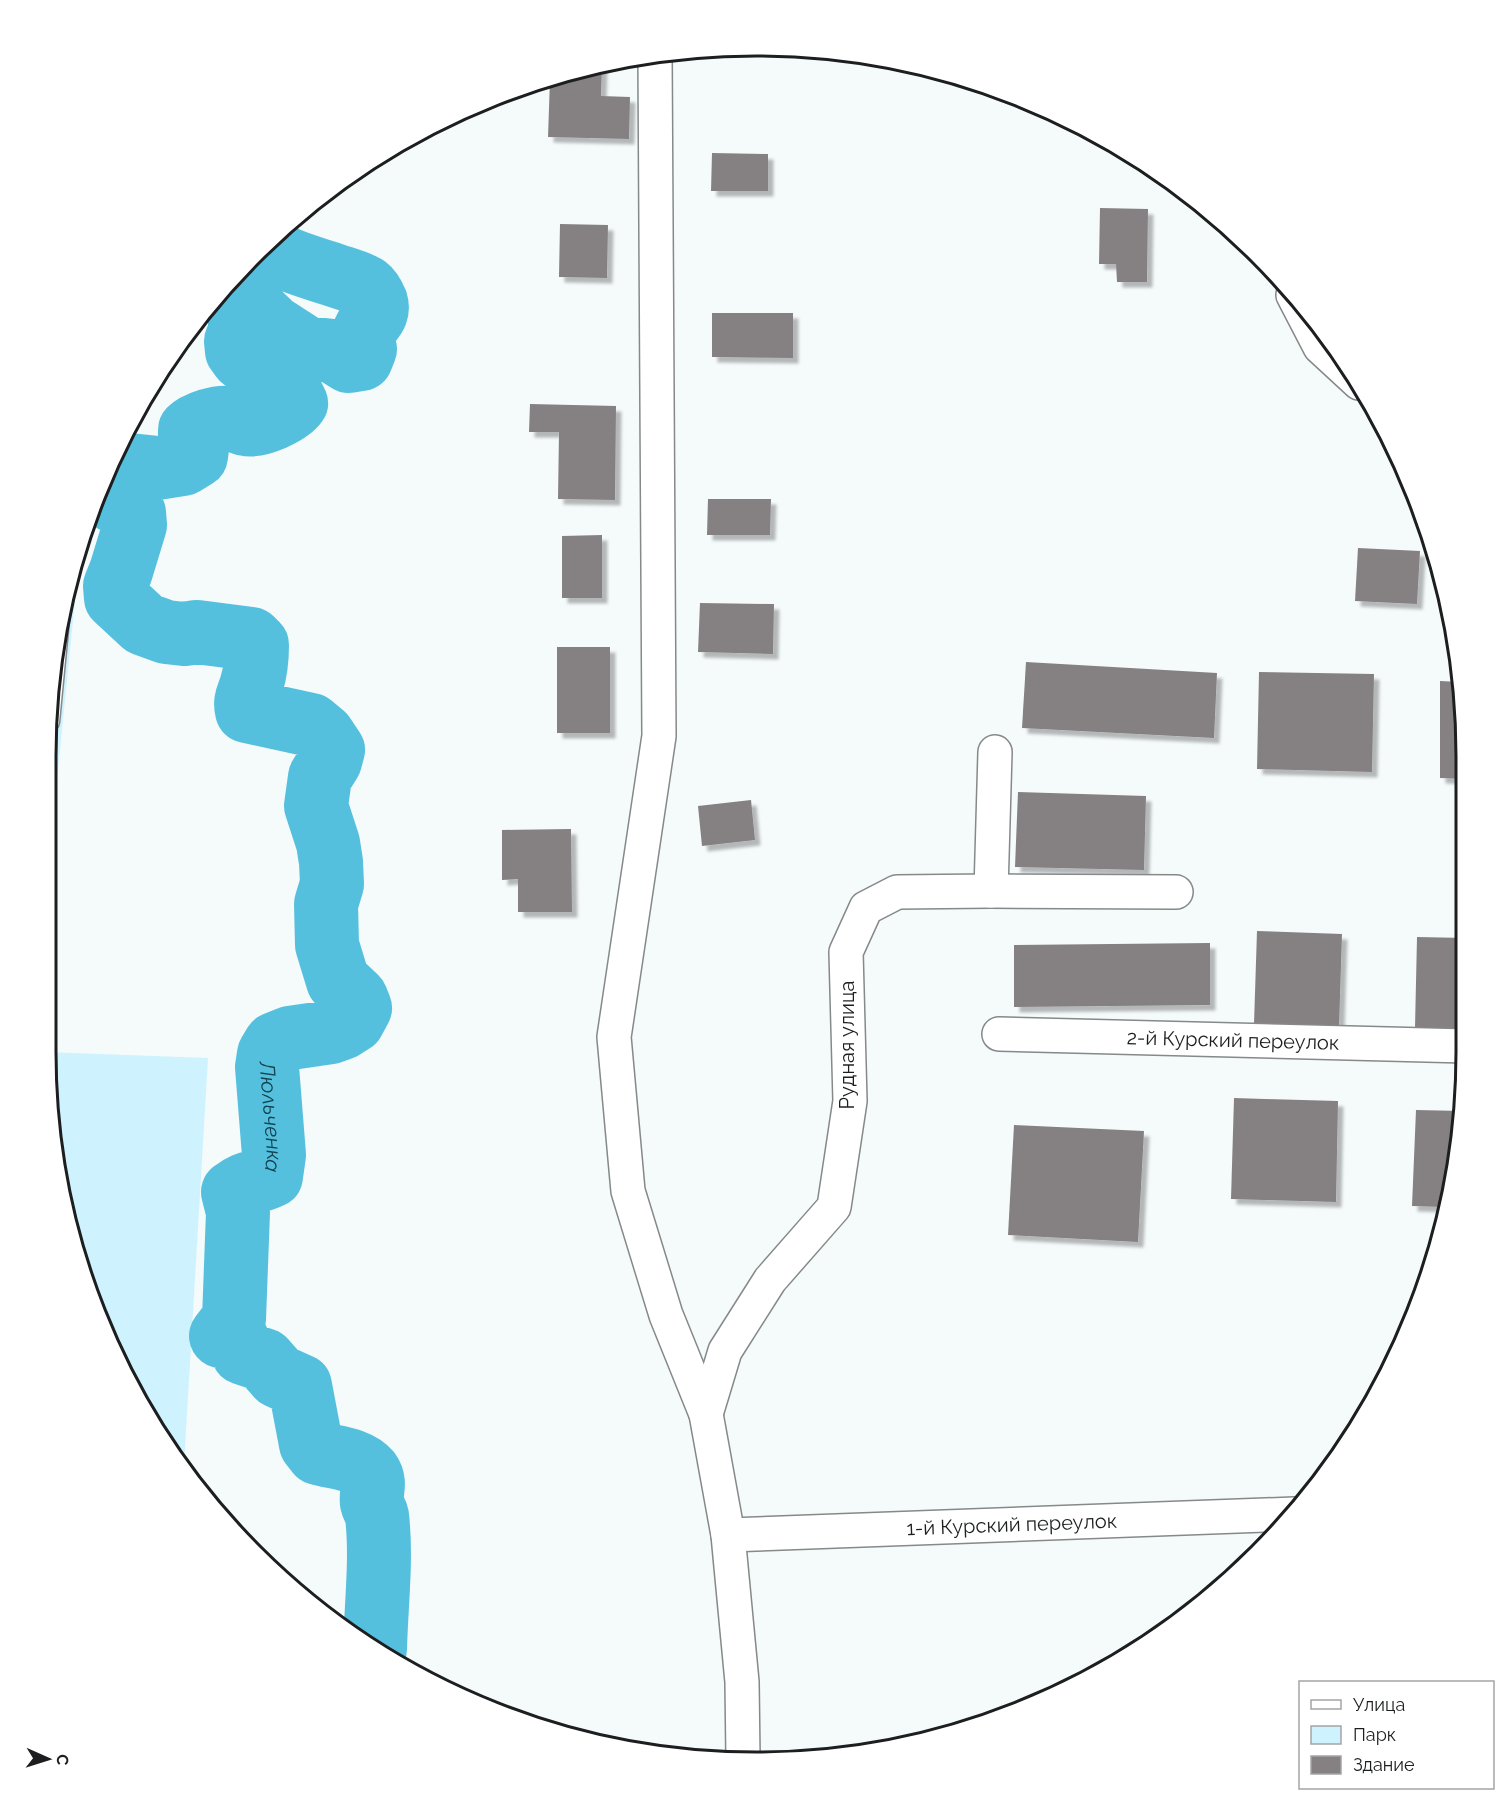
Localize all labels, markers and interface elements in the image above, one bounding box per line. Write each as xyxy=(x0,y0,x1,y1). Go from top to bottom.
street label: Рудная улица xyxy=(835,981,859,1109)
street label: 2-й Курский переулок xyxy=(1126,1025,1340,1055)
water label: Люльченка xyxy=(254,1059,287,1174)
street label: 1-й Курский переулок xyxy=(906,1509,1118,1540)
legend xyxy=(1299,1681,1494,1789)
text: Улица xyxy=(1353,1694,1405,1715)
text: Парк xyxy=(1353,1724,1396,1745)
north arrow xyxy=(18,1729,78,1789)
text: С xyxy=(53,1754,72,1766)
text: Здание xyxy=(1353,1754,1415,1775)

